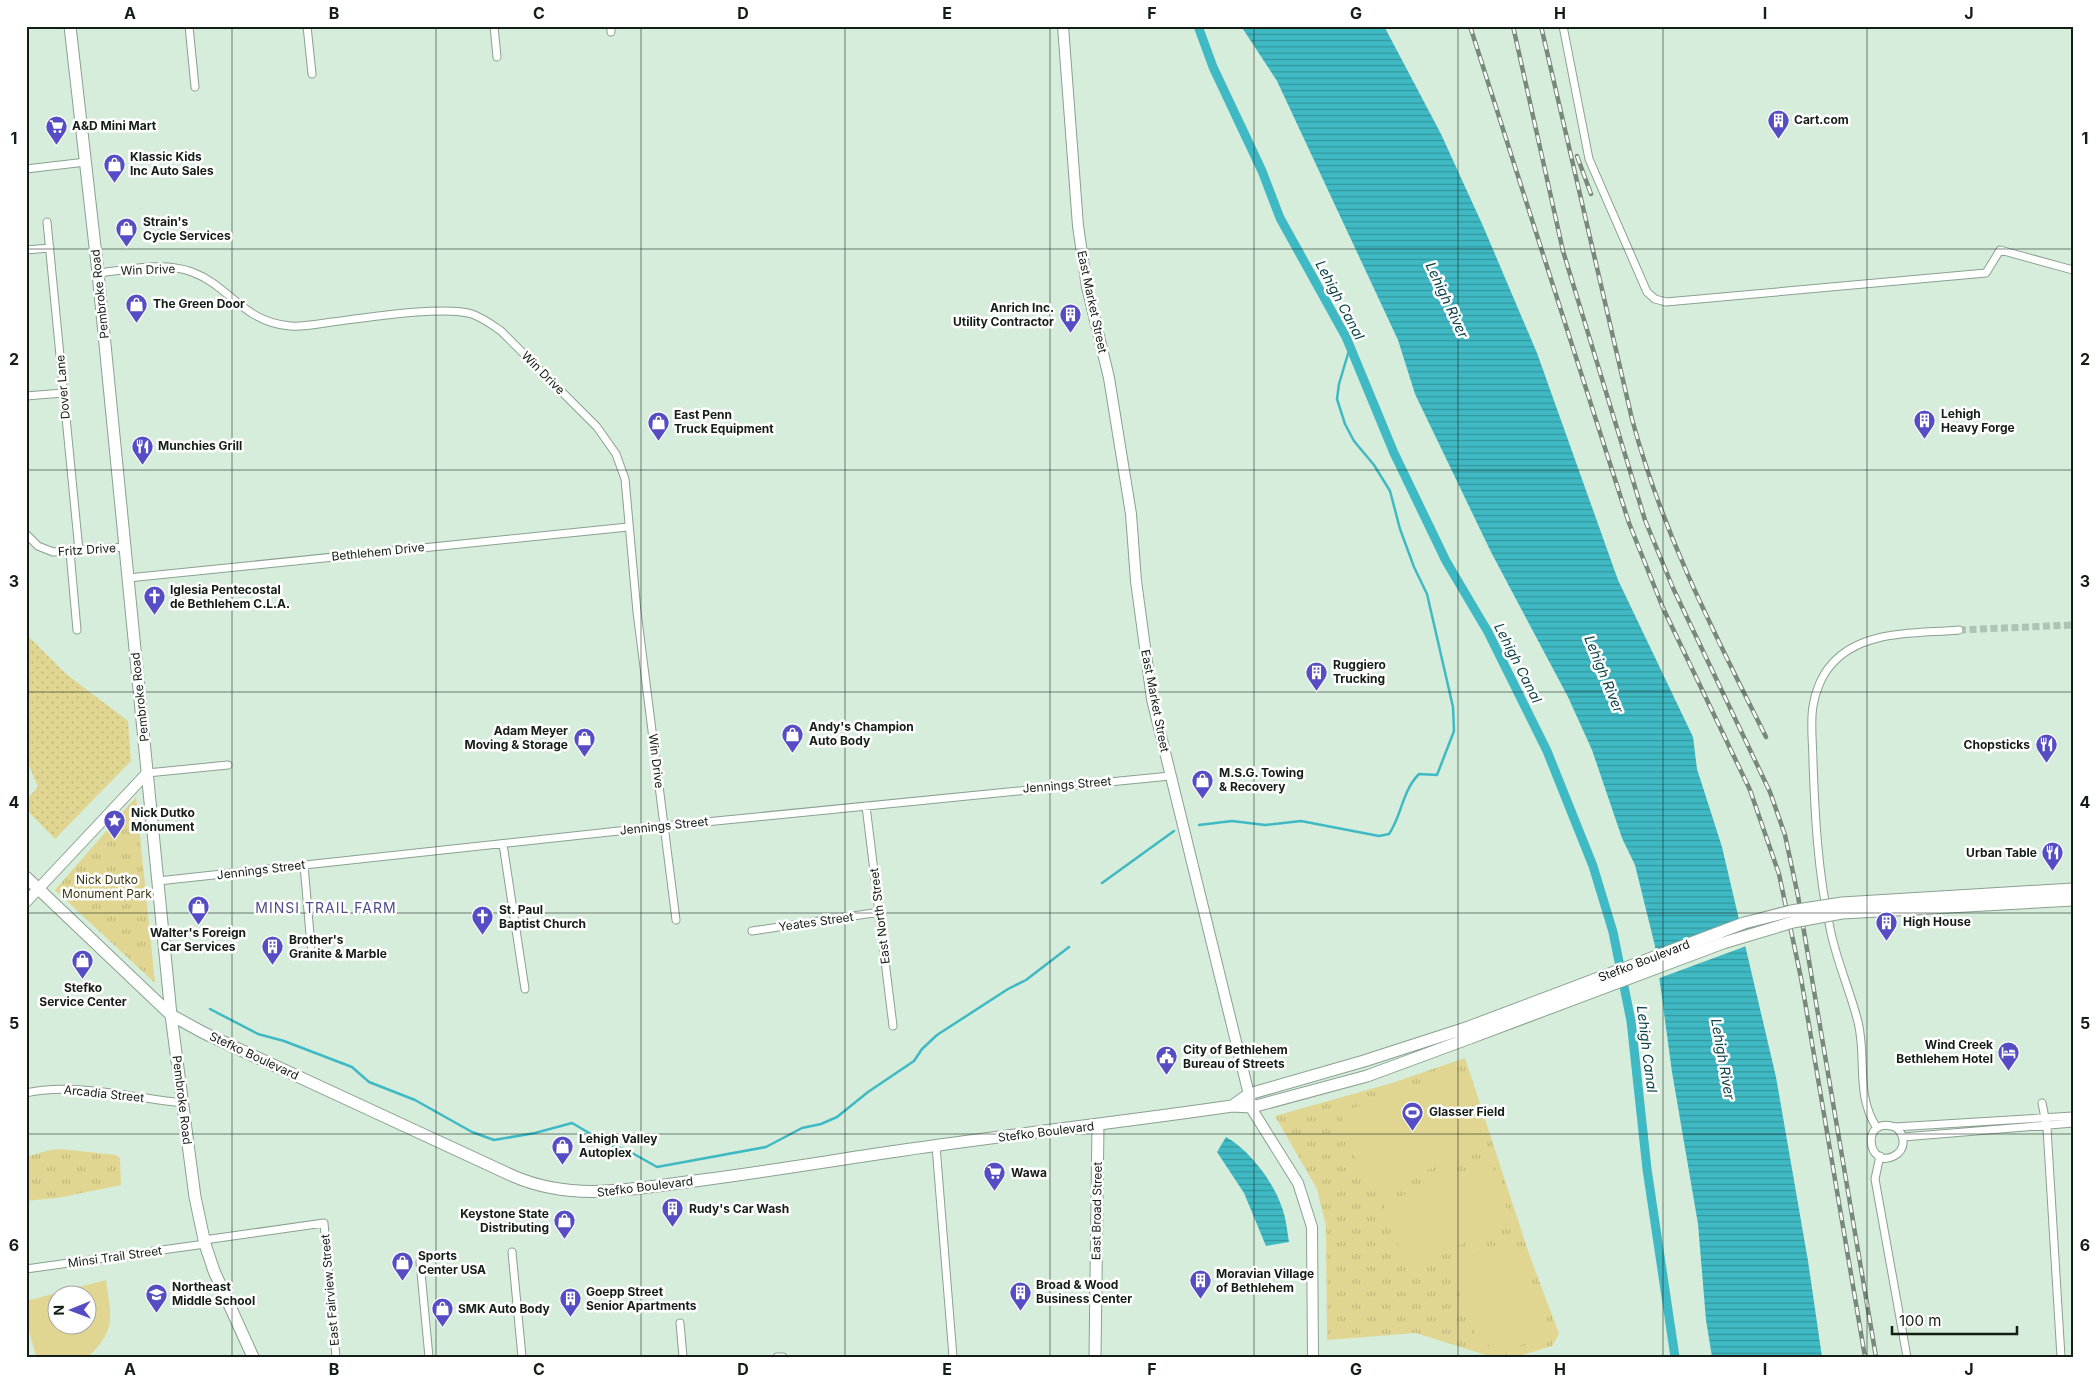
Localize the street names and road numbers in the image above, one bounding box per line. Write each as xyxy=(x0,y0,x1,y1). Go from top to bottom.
street label: Pembroke Road xyxy=(87,249,112,339)
street label: East Market Street xyxy=(1074,249,1111,355)
street label: Win Drive xyxy=(120,261,176,278)
street label: Win Drive xyxy=(519,348,568,397)
street label: Dover Lane xyxy=(52,354,73,420)
street label: Bethlehem Drive xyxy=(331,539,425,564)
street label: Fritz Drive xyxy=(57,540,116,559)
street label: East Market Street xyxy=(1138,648,1173,754)
street label: Pembroke Road xyxy=(127,652,152,742)
street label: Win Drive xyxy=(646,733,667,789)
street label: Jennings Street xyxy=(1022,773,1112,796)
street label: Jennings Street xyxy=(619,813,709,838)
street label: Jennings Street xyxy=(216,857,306,882)
street label: East North Street xyxy=(866,867,893,965)
street label: Yeates Street xyxy=(778,909,854,934)
street label: Stefko Boulevard xyxy=(1596,936,1692,985)
street label: Stefko Boulevard xyxy=(207,1028,301,1083)
street label: Pembroke Road xyxy=(170,1055,195,1145)
street label: Arcadia Street xyxy=(63,1082,145,1105)
street label: Stefko Boulevard xyxy=(997,1118,1095,1145)
street label: East Broad Street xyxy=(1088,1162,1105,1260)
street label: Stefko Boulevard xyxy=(596,1173,694,1200)
street label: East Fairview Street xyxy=(317,1233,342,1347)
street label: Minsi Trail Street xyxy=(67,1242,163,1271)

